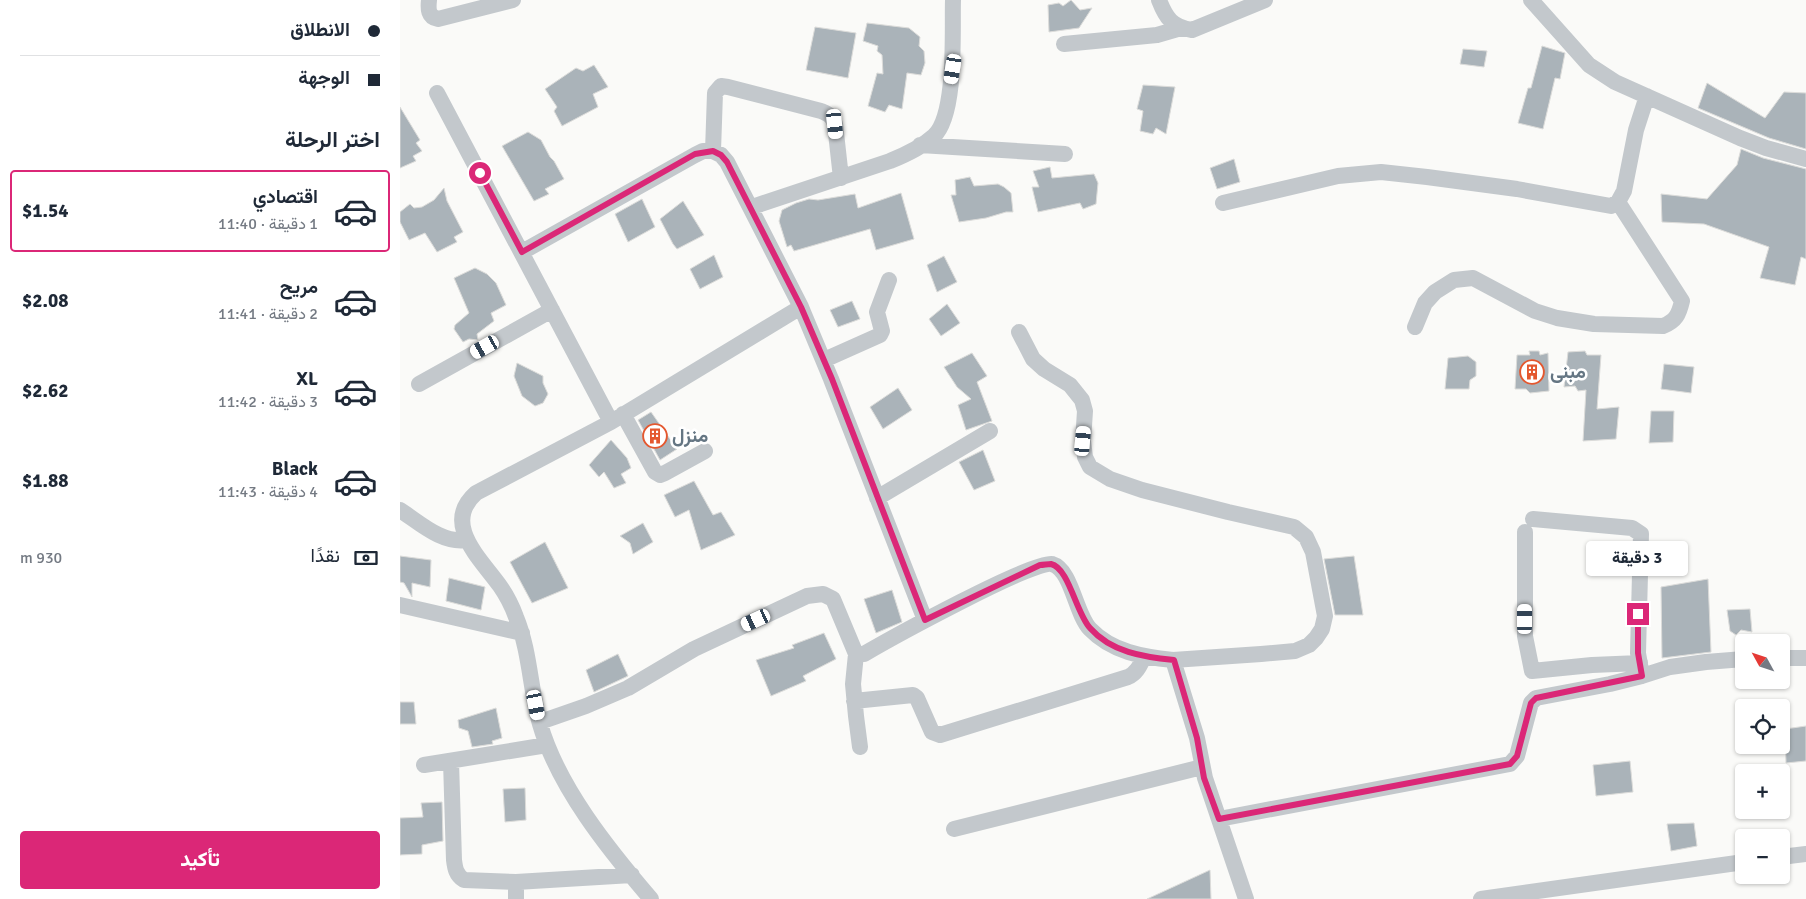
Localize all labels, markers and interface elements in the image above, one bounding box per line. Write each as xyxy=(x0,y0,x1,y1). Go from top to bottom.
text: الانطلاق xyxy=(290,18,350,42)
car xyxy=(943,53,962,85)
text: الوجهة xyxy=(298,66,350,90)
car xyxy=(825,108,844,140)
text: اختر الرحلة xyxy=(285,126,380,153)
route start xyxy=(469,162,491,184)
text: اقتصادي xyxy=(253,185,318,209)
icon: car xyxy=(333,189,378,234)
text: $1.54 xyxy=(22,199,68,223)
text: 1 دقيقة · 11:40 xyxy=(218,214,318,234)
text: مريح xyxy=(280,275,318,299)
icon: car xyxy=(333,279,378,324)
text: $2.08 xyxy=(22,289,68,313)
text: 2 دقيقة · 11:41 xyxy=(218,304,318,324)
car xyxy=(468,333,501,361)
building icon: مبنى xyxy=(1519,359,1545,385)
place label: مبنى xyxy=(1550,360,1586,384)
text: XL xyxy=(296,367,318,391)
icon: car xyxy=(333,369,378,414)
text: $2.62 xyxy=(22,379,68,403)
text: 3 دقيقة · 11:42 xyxy=(218,392,318,412)
building icon: منزل xyxy=(642,423,668,449)
place label: منزل xyxy=(672,424,708,448)
car xyxy=(1074,425,1091,457)
text: Black xyxy=(272,457,318,481)
icon: car xyxy=(333,459,378,504)
text: $1.88 xyxy=(22,469,68,493)
text: 4 دقيقة · 11:43 xyxy=(218,482,318,502)
callout: 3 دقيقة xyxy=(1587,542,1689,576)
text: نقدًا xyxy=(311,544,340,568)
icon: cash xyxy=(352,544,380,572)
text: 930 m xyxy=(20,548,62,568)
text: 3 دقيقة xyxy=(1612,548,1662,568)
route end xyxy=(1627,603,1649,625)
car xyxy=(1517,604,1532,634)
car xyxy=(739,607,772,633)
north arrow xyxy=(1735,634,1790,689)
map controls xyxy=(1735,634,1790,884)
car xyxy=(525,689,546,721)
button: locate xyxy=(1735,699,1790,754)
button: + xyxy=(1735,764,1790,819)
button: − xyxy=(1735,829,1790,884)
button: تأكيد xyxy=(20,831,380,889)

